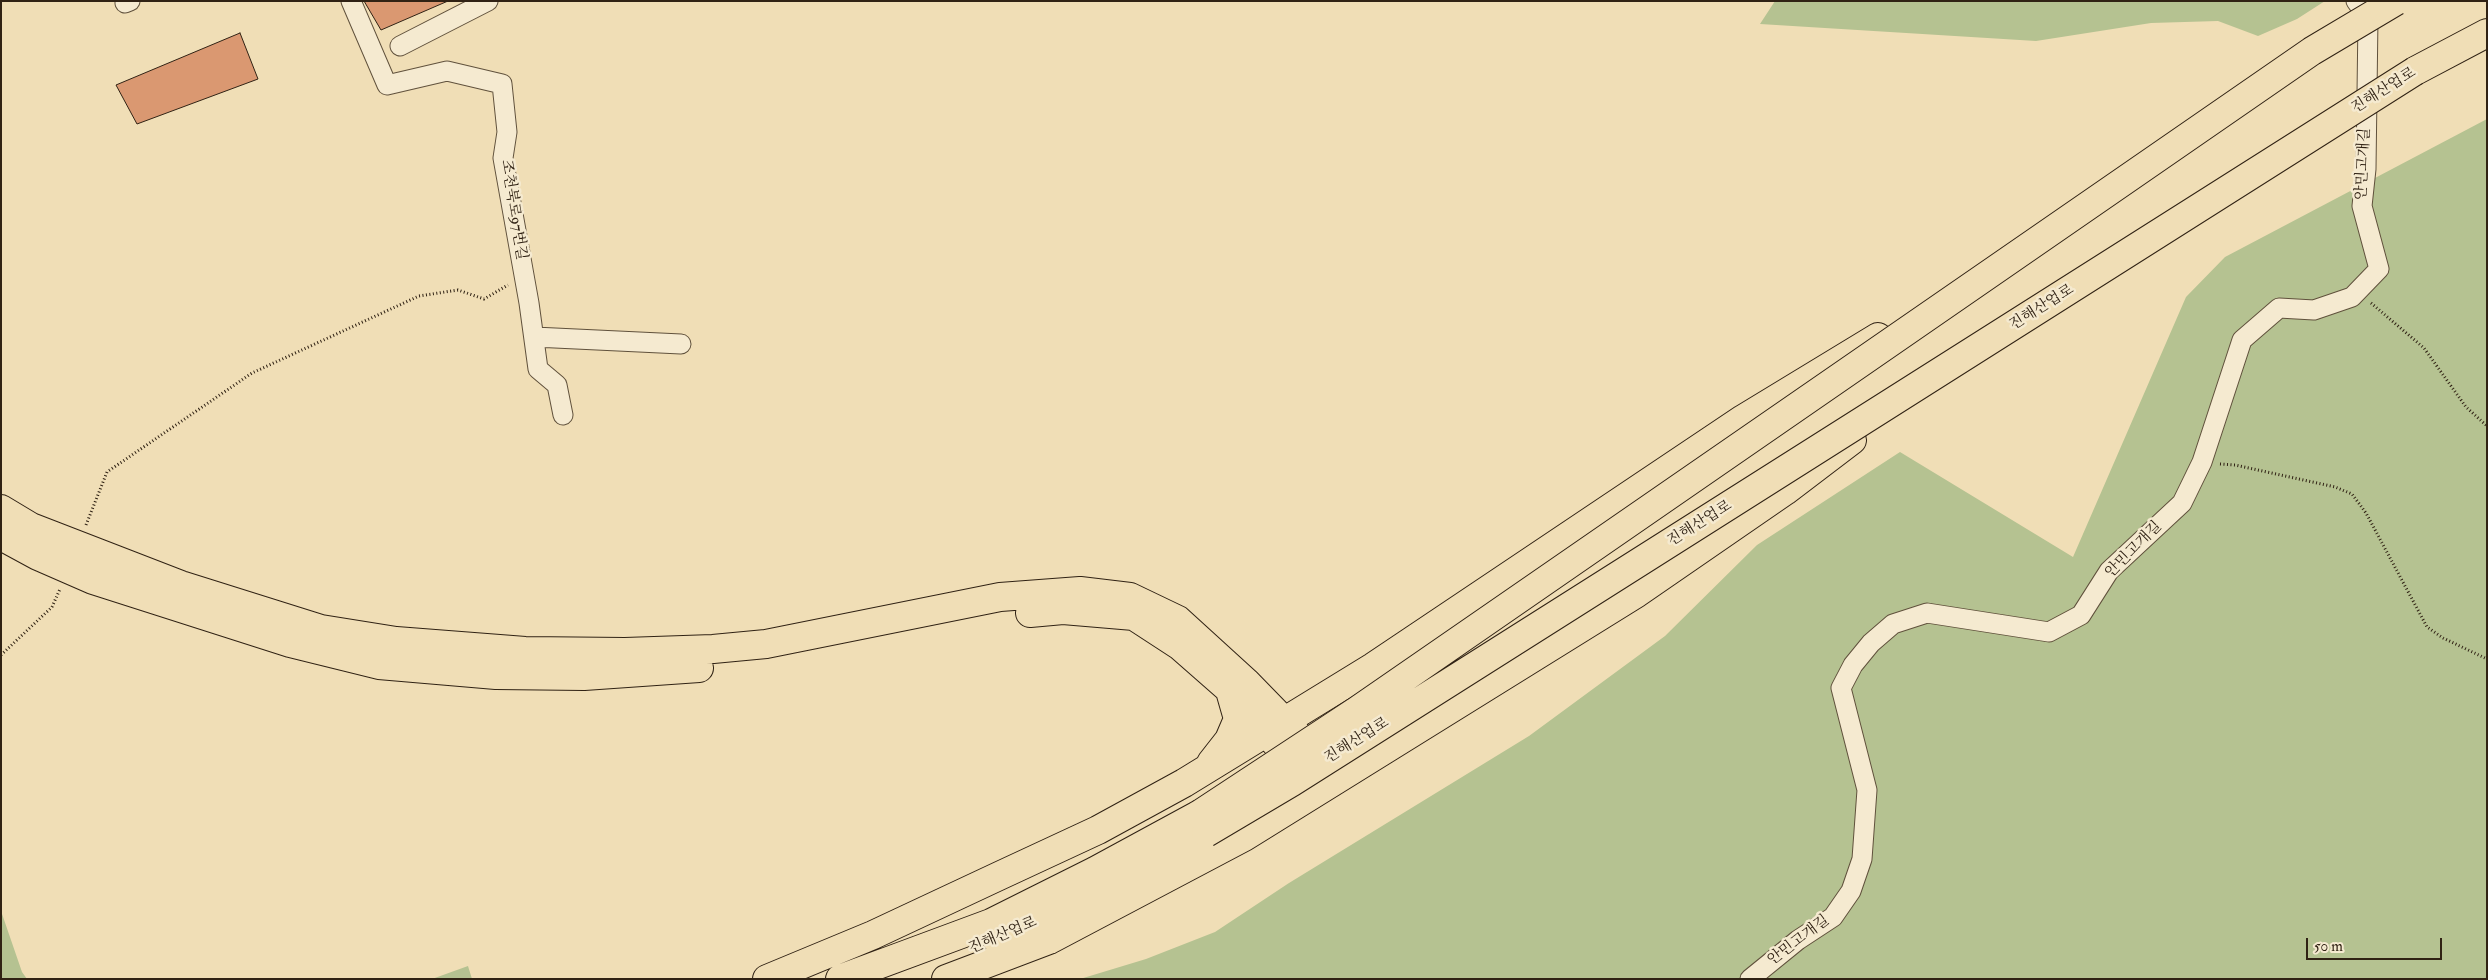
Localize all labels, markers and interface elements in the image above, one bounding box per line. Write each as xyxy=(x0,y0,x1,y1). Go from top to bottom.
street label: 진해산업로 xyxy=(2349,64,2419,118)
street label: 안민고개길 xyxy=(2353,127,2375,201)
street label: 조천북로97번길 xyxy=(496,158,530,262)
street label: 진해산업로 xyxy=(2007,281,2077,335)
street label: 진해산업로 xyxy=(1665,497,1735,551)
street label: 안민고개길 xyxy=(2102,518,2166,582)
street label: 진해산업로 xyxy=(1322,714,1392,768)
street label: 안민고개길 xyxy=(1765,912,1833,970)
street label: 진해산업로 xyxy=(966,914,1040,958)
scale bar xyxy=(2308,928,2444,960)
text: 50 m xyxy=(2314,937,2343,956)

